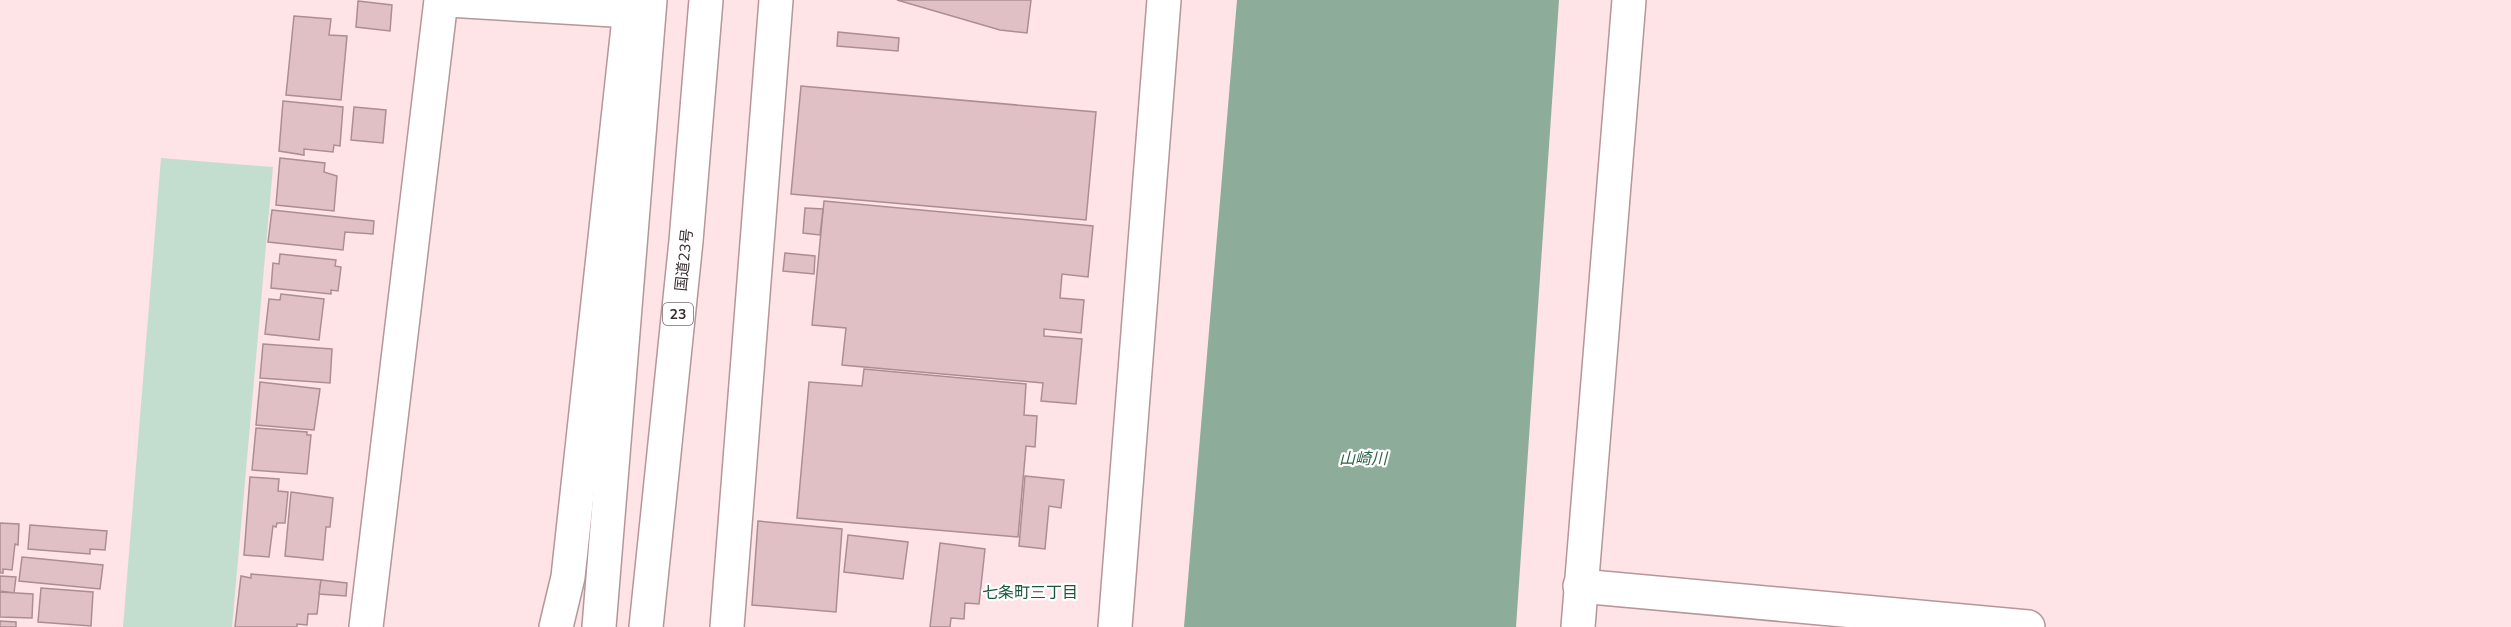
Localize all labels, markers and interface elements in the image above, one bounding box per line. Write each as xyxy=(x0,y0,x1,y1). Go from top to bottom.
street label: 国道23号 xyxy=(671,228,697,292)
road number: 23 xyxy=(663,303,693,325)
water label: 山崎川 xyxy=(1339,448,1389,470)
district label: 七条町三丁目 xyxy=(982,582,1078,604)

